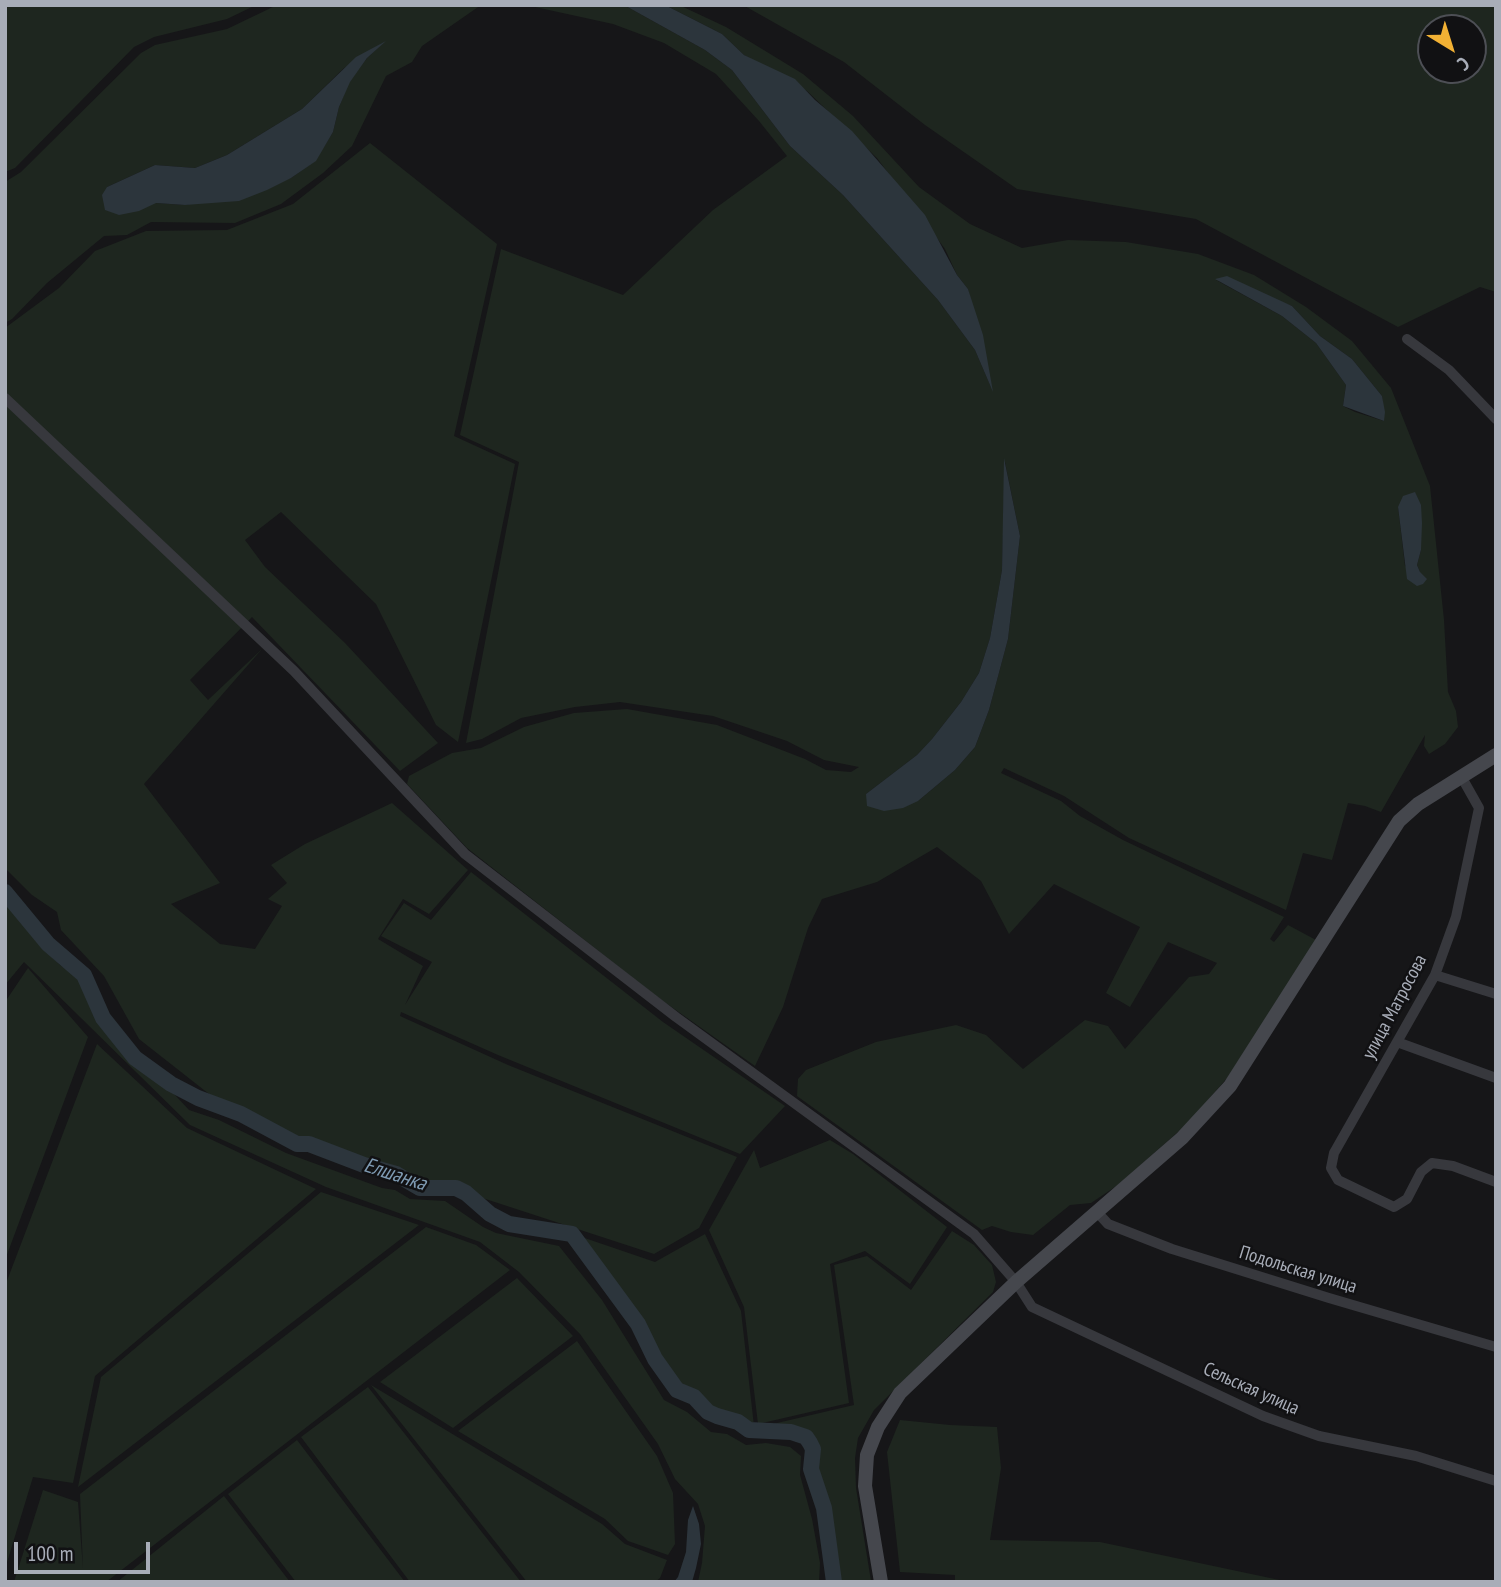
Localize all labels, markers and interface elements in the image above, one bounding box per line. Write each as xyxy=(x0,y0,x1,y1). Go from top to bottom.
north arrow xyxy=(1417,14,1487,84)
text: С xyxy=(1453,52,1475,76)
street label: улица Матросова xyxy=(1358,951,1432,1063)
water label: Елшанка xyxy=(361,1153,429,1197)
street label: Подольская улица xyxy=(1237,1241,1359,1299)
street label: Сельская улица xyxy=(1200,1358,1302,1420)
scale bar xyxy=(18,1528,154,1572)
text: 100 m xyxy=(27,1540,73,1567)

